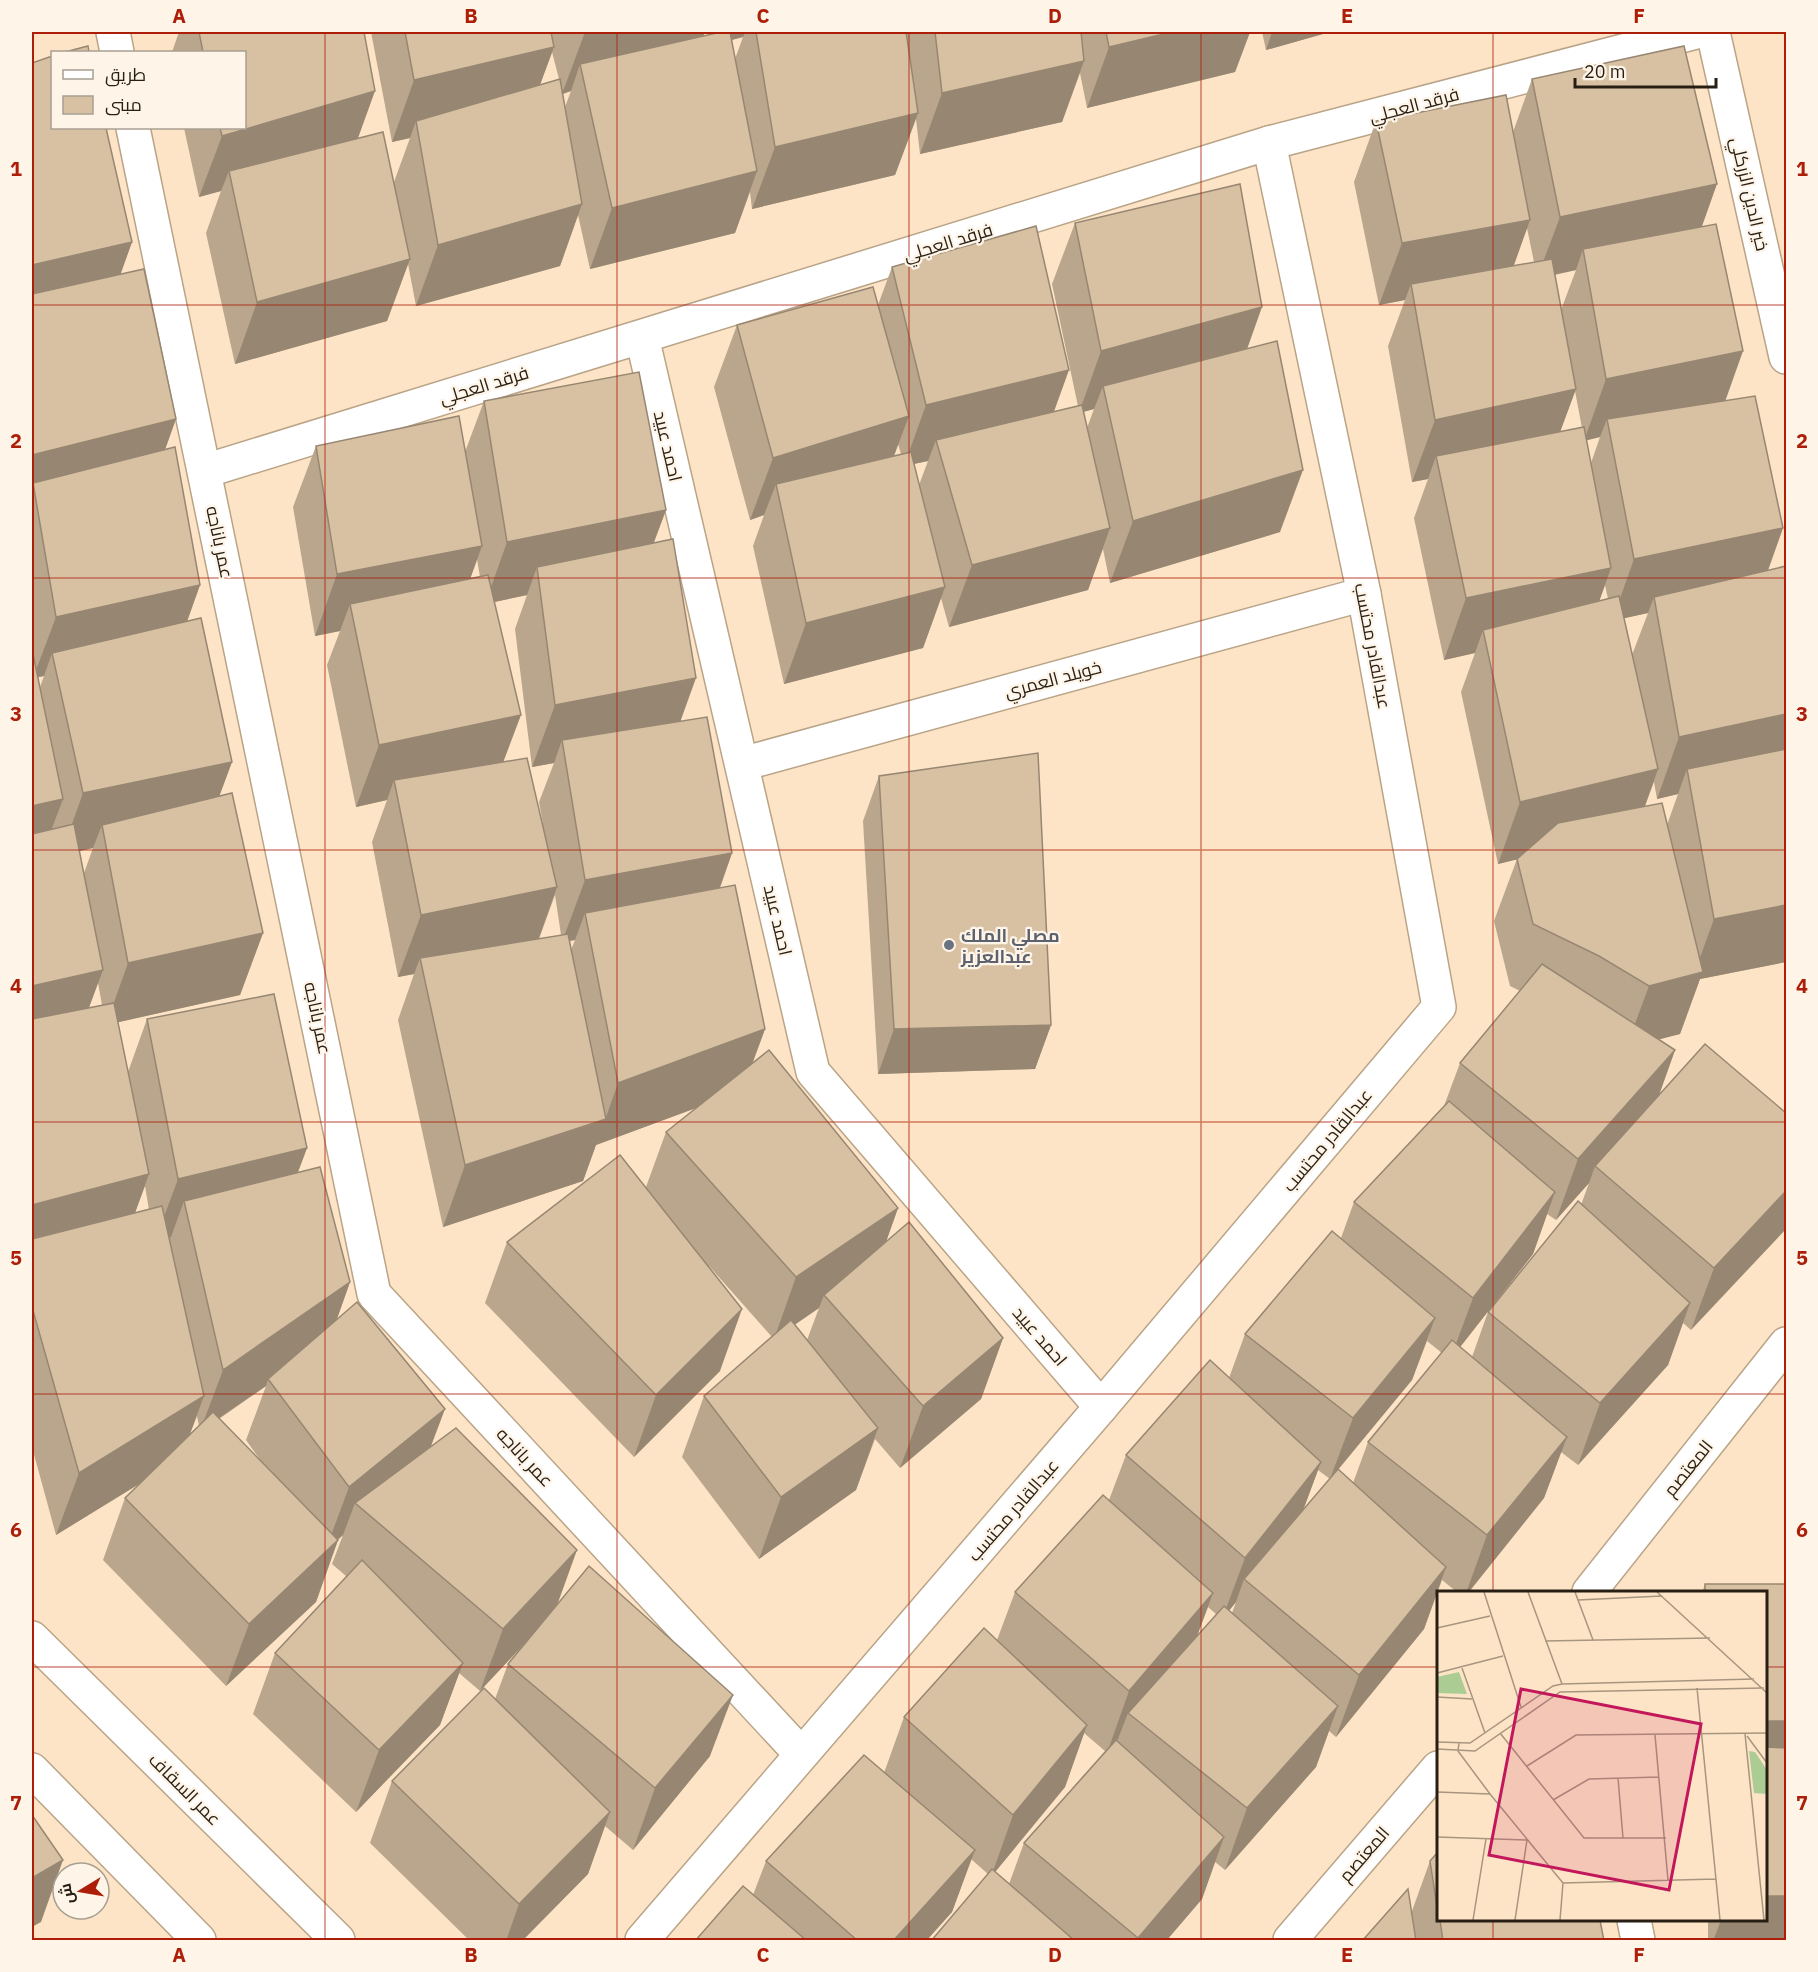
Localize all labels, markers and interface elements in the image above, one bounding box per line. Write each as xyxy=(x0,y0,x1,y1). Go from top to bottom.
text: A xyxy=(172,2,186,29)
text: B xyxy=(464,2,478,29)
text: C xyxy=(756,2,770,29)
text: D xyxy=(1048,2,1062,29)
text: E xyxy=(1341,2,1353,29)
text: F xyxy=(1633,2,1645,29)
legend xyxy=(51,51,246,129)
scale bar xyxy=(1575,51,1716,89)
text: 20 m xyxy=(1584,60,1626,83)
text: طريق xyxy=(105,63,146,87)
street label: فرقد العجلي xyxy=(1367,82,1462,131)
text: مبنى xyxy=(105,93,142,116)
street label: خير الدين الزركلي xyxy=(1723,135,1774,254)
text: 1 xyxy=(10,155,22,182)
text: 1 xyxy=(1796,155,1808,182)
street label: فرقد العجلي xyxy=(901,218,996,269)
street label: فرقد العجلي xyxy=(437,361,532,412)
street label: احمد عبيد xyxy=(649,408,687,484)
text: 2 xyxy=(10,427,22,454)
text: 2 xyxy=(1796,427,1808,454)
street label: عمر باناجه xyxy=(201,504,239,580)
street label: عبدالقادر محتسب xyxy=(1350,581,1396,711)
street label: خويلد العمري xyxy=(1002,655,1105,706)
text: 3 xyxy=(10,700,22,727)
text: 3 xyxy=(1796,700,1808,727)
street label: احمد عبيد xyxy=(759,882,797,958)
place label: مصلي الملك عبدالعزيز xyxy=(960,924,1060,968)
marker: مصلي الملك عبدالعزيز xyxy=(942,938,956,952)
text: 4 xyxy=(10,972,22,999)
text: 4 xyxy=(1796,972,1808,999)
street label: عمر باناجه xyxy=(299,980,337,1056)
street label: عبدالقادر محتسب xyxy=(1277,1084,1377,1196)
text: 5 xyxy=(10,1244,22,1271)
text: 5 xyxy=(1796,1244,1808,1271)
street label: احمد عبيد xyxy=(1008,1301,1072,1371)
street label: عمر باناجه xyxy=(492,1422,558,1492)
street label: المعتصم xyxy=(1658,1435,1718,1501)
street label: عبدالقادر محتسب xyxy=(962,1454,1064,1566)
text: 6 xyxy=(10,1516,22,1543)
text: 6 xyxy=(1796,1516,1808,1543)
inset map xyxy=(1437,1591,1767,1921)
street label: عمر السقاف xyxy=(144,1748,226,1830)
text: 7 xyxy=(10,1789,22,1816)
text: 7 xyxy=(1796,1789,1808,1816)
street label: المعتصم xyxy=(1334,1822,1395,1887)
north arrow xyxy=(51,1861,111,1921)
text: ش xyxy=(55,1882,78,1906)
text: A xyxy=(172,1941,186,1968)
text: B xyxy=(464,1941,478,1968)
text: C xyxy=(756,1941,770,1968)
text: D xyxy=(1048,1941,1062,1968)
text: E xyxy=(1341,1941,1353,1968)
text: F xyxy=(1633,1941,1645,1968)

